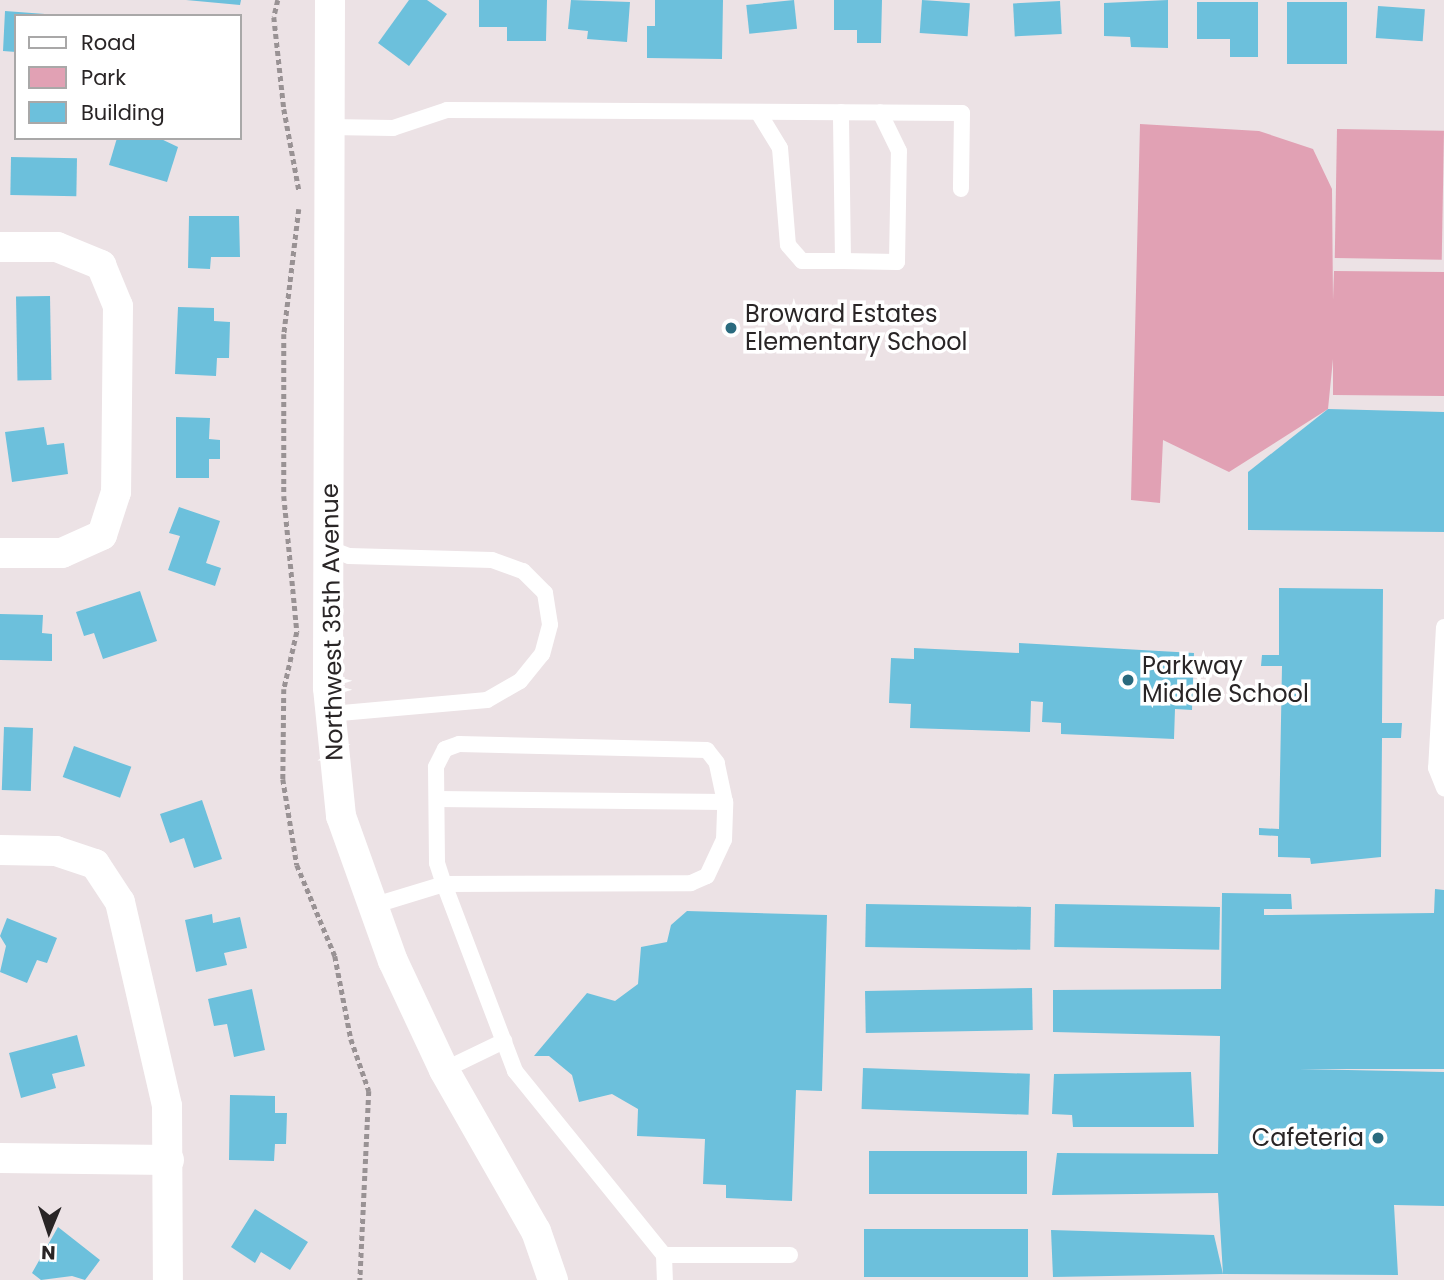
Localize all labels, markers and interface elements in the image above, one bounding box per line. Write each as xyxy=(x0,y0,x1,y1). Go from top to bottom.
legend xyxy=(14,14,242,140)
text: Road xyxy=(81,28,136,57)
text: Park xyxy=(81,63,126,92)
text: Building xyxy=(81,98,165,127)
place label: Broward Estates Elementary School xyxy=(745,300,968,356)
marker: Broward Estates Elementary School xyxy=(723,320,739,336)
street label: Northwest 35th Avenue xyxy=(315,483,349,761)
place label: Parkway Middle School xyxy=(1142,652,1309,708)
marker: Parkway Middle School xyxy=(1120,672,1136,688)
place label: Cafeteria xyxy=(1252,1124,1364,1152)
marker: Cafeteria xyxy=(1370,1130,1386,1146)
north arrow xyxy=(14,1196,84,1266)
text: N xyxy=(41,1239,56,1266)

